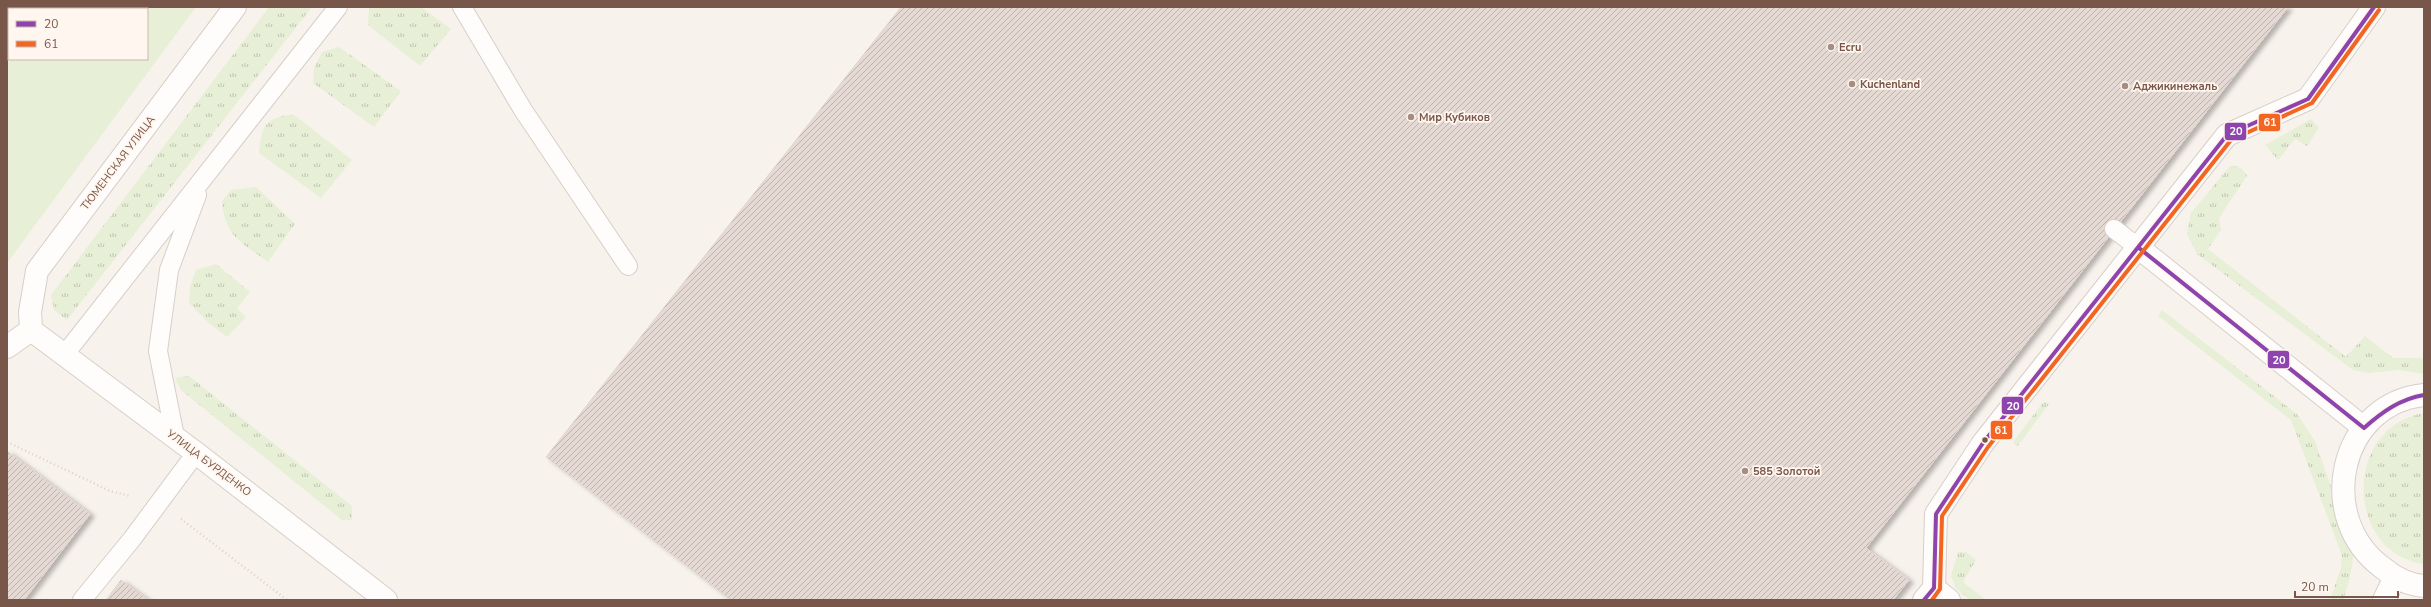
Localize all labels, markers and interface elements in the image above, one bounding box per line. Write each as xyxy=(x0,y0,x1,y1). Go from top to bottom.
legend xyxy=(8,8,148,60)
text: 20 xyxy=(44,16,58,32)
text: 61 xyxy=(44,36,58,52)
place label: Ecru xyxy=(1839,40,1861,55)
marker: Ecru xyxy=(1826,42,1836,52)
place label: Kuchenland xyxy=(1860,77,1920,92)
marker: Kuchenland xyxy=(1847,79,1857,89)
place label: Аджикинежаль xyxy=(2133,79,2217,94)
marker: Аджикинежаль xyxy=(2120,81,2130,91)
place label: Мир Кубиков xyxy=(1419,110,1490,125)
marker: Мир Кубиков xyxy=(1406,112,1416,122)
street label: ТЮМЕНСКАЯ УЛИЦА xyxy=(78,113,158,213)
line badge: 61 xyxy=(2258,113,2281,132)
text: 61 xyxy=(2263,115,2277,130)
line badge: 20 xyxy=(2224,122,2247,141)
text: 20 xyxy=(2229,124,2243,139)
line badge: 20 xyxy=(2267,350,2290,369)
text: 20 xyxy=(2272,353,2286,368)
line badge: 20 xyxy=(2001,396,2024,415)
text: 20 xyxy=(2006,399,2020,414)
line badge: 61 xyxy=(1990,420,2013,440)
text: 61 xyxy=(1994,423,2008,438)
street label: УЛИЦА БУРДЕНКО xyxy=(163,426,254,500)
unlabelled marker xyxy=(1980,435,1990,445)
place label: 585 Золотой xyxy=(1753,464,1820,479)
marker: 585 Золотой xyxy=(1740,466,1750,476)
scale bar xyxy=(2295,573,2398,599)
text: 20 m xyxy=(2301,579,2329,595)

